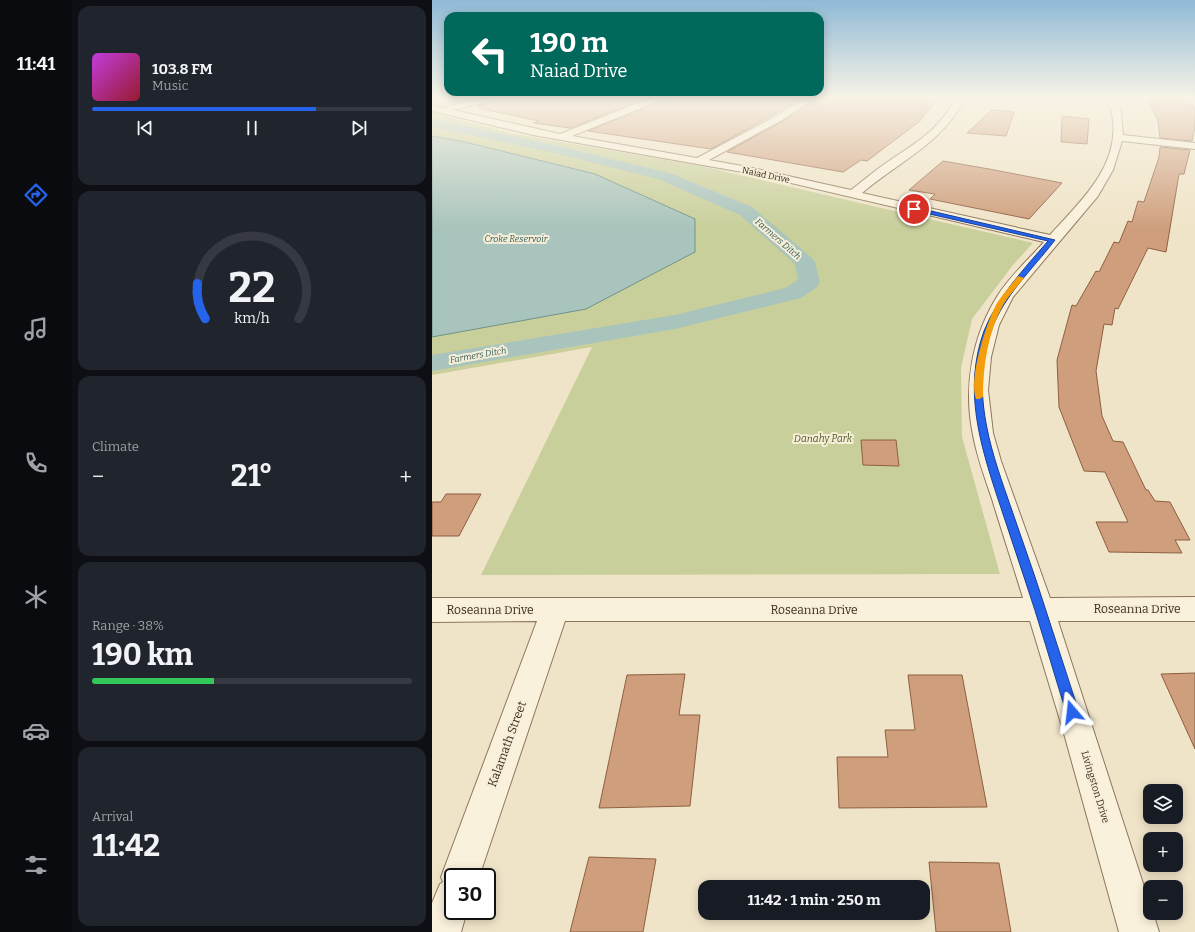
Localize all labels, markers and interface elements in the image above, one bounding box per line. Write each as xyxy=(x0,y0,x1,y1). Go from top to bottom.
text: 190 m xyxy=(530,26,608,59)
icon: left xyxy=(464,28,516,80)
text: 11:41 xyxy=(17,53,55,75)
text: 103.8 FM xyxy=(152,60,213,78)
text: Naiad Drive xyxy=(530,60,627,82)
text: Music xyxy=(152,78,188,93)
icon: previous xyxy=(134,117,156,139)
icon: pause xyxy=(241,117,263,139)
icon: next xyxy=(348,117,370,139)
street label: Naiad Drive xyxy=(741,165,791,185)
icon: directions xyxy=(22,181,50,209)
pin xyxy=(897,192,931,226)
icon: arrive xyxy=(903,198,925,220)
water label: Farmers Ditch xyxy=(753,216,803,262)
water label: Croke Reservoir xyxy=(485,234,548,244)
text: 22 xyxy=(229,263,275,313)
text: km/h xyxy=(234,309,270,326)
icon: music xyxy=(22,315,50,343)
water label: Farmers Ditch xyxy=(449,345,507,365)
park label: Danahy Park xyxy=(794,433,853,445)
text: Climate xyxy=(92,439,139,454)
icon: phone xyxy=(22,449,50,477)
text: 21° xyxy=(231,458,273,494)
text: − xyxy=(92,463,104,490)
text: + xyxy=(399,463,412,490)
icon: climate xyxy=(22,583,50,611)
street label: Roseanna Drive xyxy=(1093,602,1181,616)
street label: Roseanna Drive xyxy=(446,603,534,617)
street label: Roseanna Drive xyxy=(770,603,858,617)
text: Range · 38% xyxy=(92,618,164,633)
text: 190 km xyxy=(92,637,193,673)
position arrow xyxy=(1051,691,1093,733)
street label: Kalamath Street xyxy=(485,699,529,789)
icon: car xyxy=(22,717,50,745)
street label: Livingston Drive xyxy=(1078,749,1112,825)
map controls xyxy=(1143,784,1183,920)
button: layers xyxy=(1143,784,1183,824)
text: Arrival xyxy=(92,809,133,824)
text: 11:42 xyxy=(92,828,160,864)
button: + xyxy=(1143,832,1183,872)
icon: filters xyxy=(22,851,50,879)
speed limit sign: 30 xyxy=(444,868,496,920)
button: − xyxy=(1143,880,1183,920)
text: 11:42 · 1 min · 250 m xyxy=(748,891,880,909)

